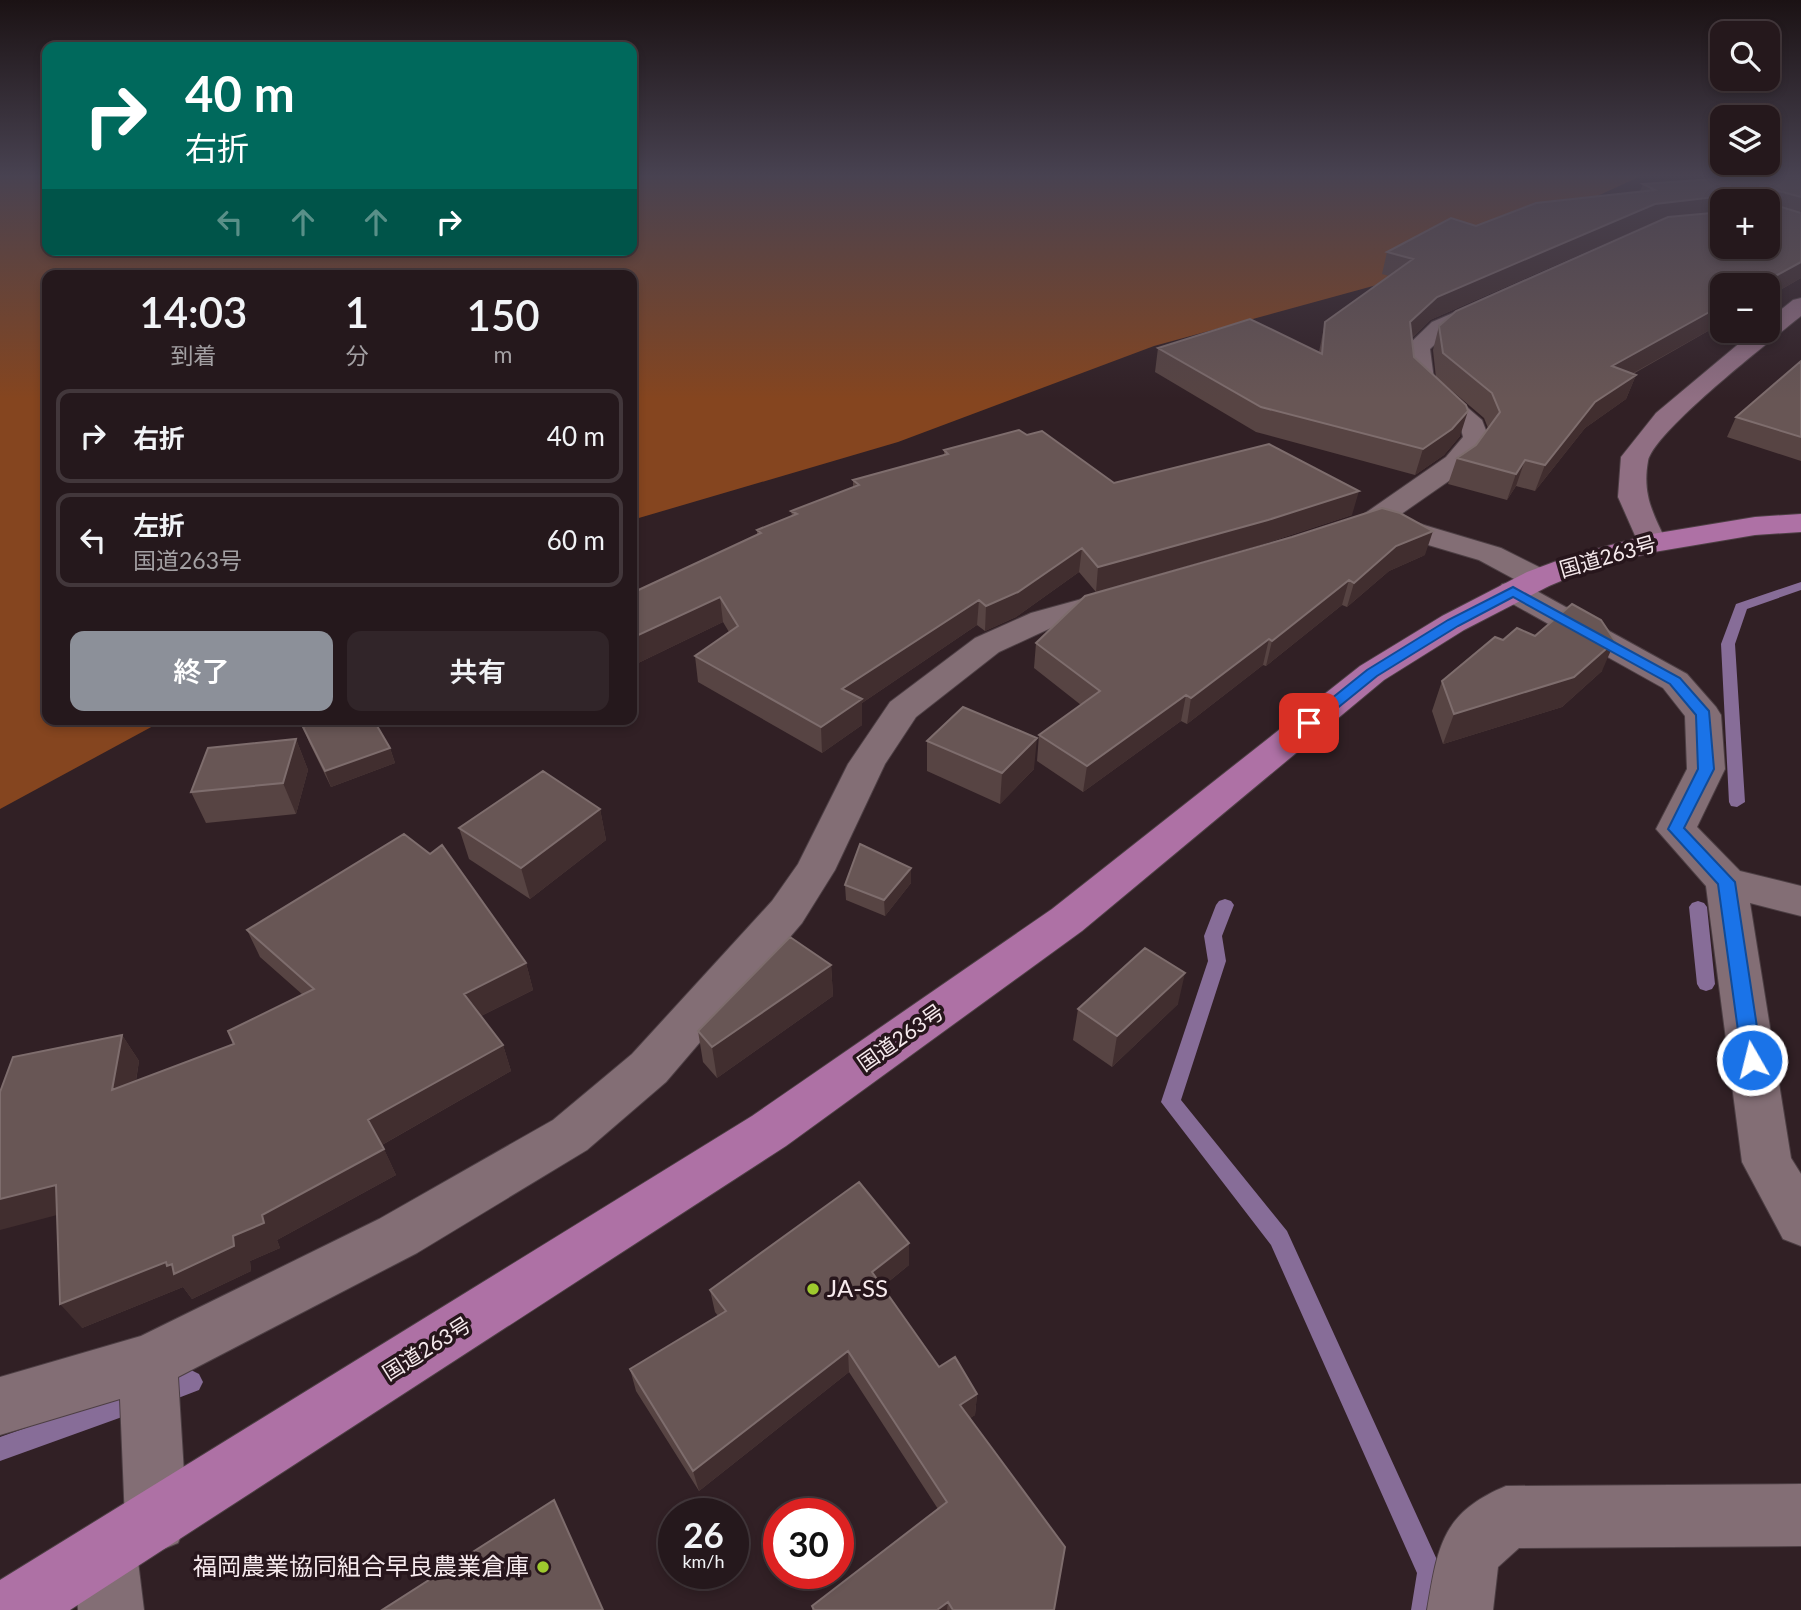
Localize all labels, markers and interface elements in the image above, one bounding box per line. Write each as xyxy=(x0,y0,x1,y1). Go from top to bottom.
map controls xyxy=(1710,21,1780,343)
button: search xyxy=(1710,21,1780,91)
text: 40 m xyxy=(185,64,295,122)
icon: right xyxy=(70,70,161,161)
button: layers xyxy=(1710,105,1780,175)
text: 右折 xyxy=(185,128,249,167)
button: + xyxy=(1710,189,1780,259)
icon: left xyxy=(211,203,249,241)
icon: ahead xyxy=(284,203,322,241)
icon: ahead xyxy=(357,203,395,241)
icon: right xyxy=(430,203,468,241)
button: − xyxy=(1710,273,1780,343)
text: 14:03 xyxy=(139,287,247,337)
text: 1 xyxy=(345,287,369,337)
text: 150 xyxy=(467,290,540,340)
text: m xyxy=(494,340,513,368)
text: 到着 xyxy=(170,341,216,369)
text: 分 xyxy=(345,341,368,369)
icon: right xyxy=(74,417,112,455)
text: 40 m xyxy=(547,420,605,452)
text: 右折 xyxy=(133,422,185,454)
text: 左折 xyxy=(133,509,185,541)
icon: left xyxy=(74,521,112,559)
text: 60 m xyxy=(547,524,605,556)
street label: 国道263号 xyxy=(1556,530,1659,581)
text: 国道263号 xyxy=(133,546,242,574)
button: 終了 xyxy=(70,631,333,711)
button: 共有 xyxy=(347,631,609,711)
pin xyxy=(1279,693,1339,753)
icon: arrive xyxy=(1290,704,1328,742)
street label: 国道263号 xyxy=(852,998,948,1076)
position arrow xyxy=(1715,1023,1789,1097)
place label: JA-SS xyxy=(827,1273,888,1302)
marker: JA-SS xyxy=(805,1281,821,1297)
street label: 国道263号 xyxy=(377,1311,475,1385)
speed limit sign: 30 xyxy=(763,1498,854,1589)
text: 26 xyxy=(683,1513,724,1555)
text: km/h xyxy=(682,1550,725,1572)
place label: 福岡農業協同組合早良農業倉庫 xyxy=(193,1551,529,1580)
marker: 福岡農業協同組合早良農業倉庫 xyxy=(535,1559,551,1575)

